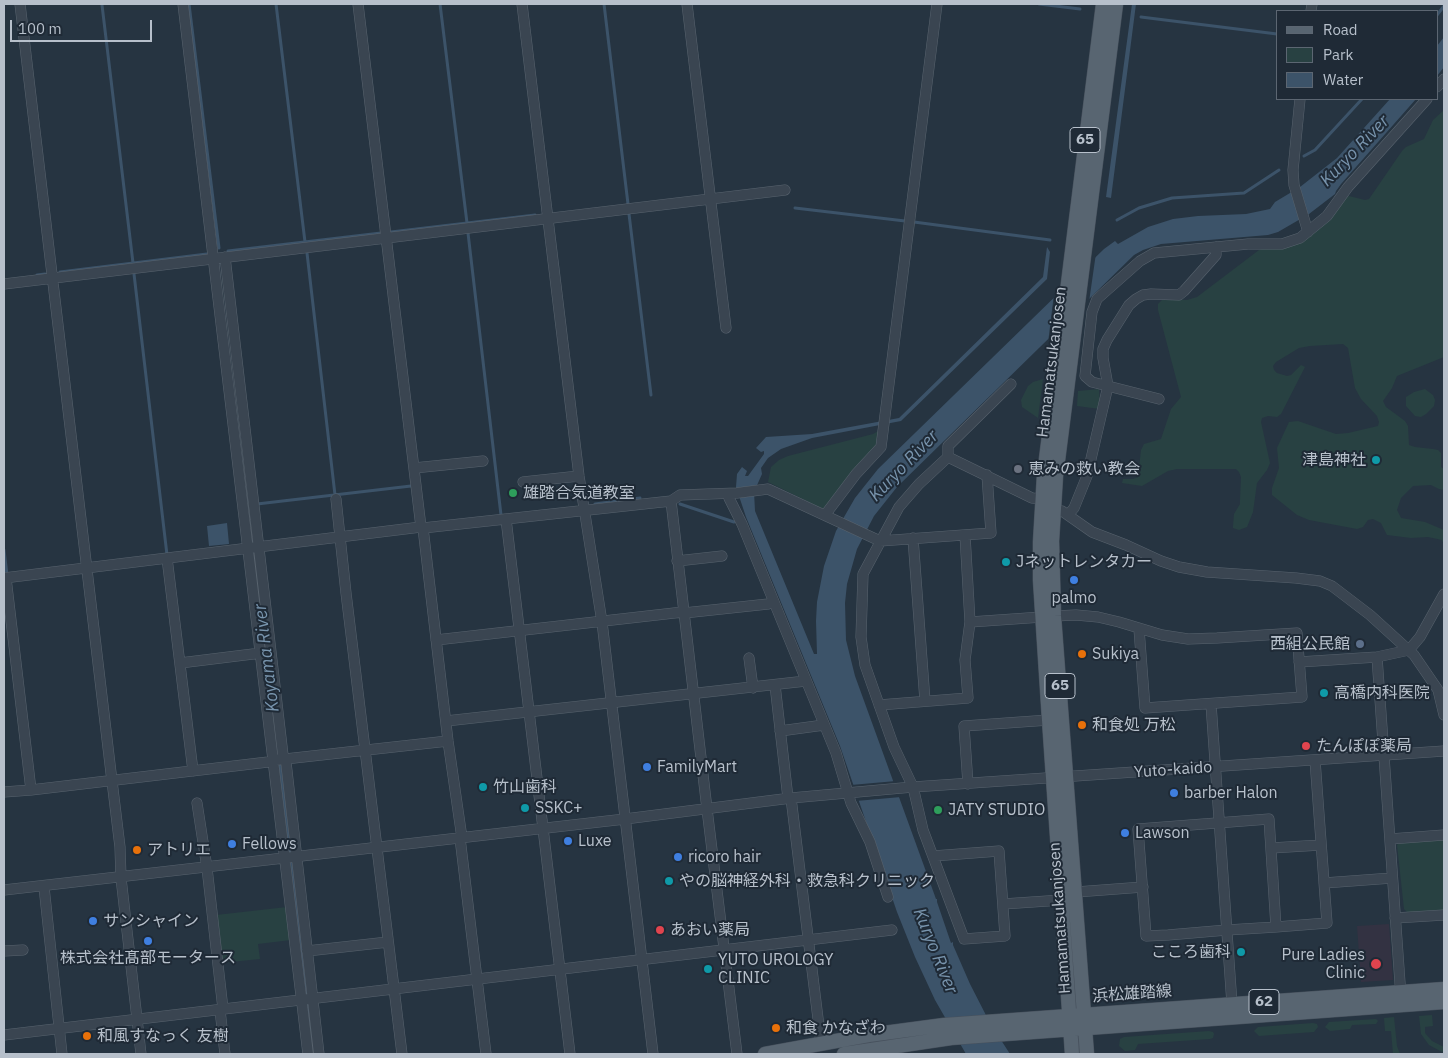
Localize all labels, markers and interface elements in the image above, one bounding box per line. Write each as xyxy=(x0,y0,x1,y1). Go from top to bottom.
scale bar xyxy=(12,10,155,42)
legend xyxy=(1276,10,1438,100)
text: 100 m xyxy=(18,19,62,38)
text: Road xyxy=(1323,20,1358,39)
text: Park xyxy=(1323,45,1353,64)
text: Water xyxy=(1323,70,1363,89)
water label: Kuryo River xyxy=(1316,111,1394,191)
road number: 65 xyxy=(1070,128,1100,152)
street label: Hamamatsukanjosen xyxy=(1033,285,1071,439)
water label: Kuryo River xyxy=(865,426,943,506)
place label: 津島神社 xyxy=(1302,450,1366,470)
marker: 津島神社 xyxy=(1370,454,1382,466)
place label: 恵みの救い教会 xyxy=(1028,459,1140,479)
marker: 恵みの救い教会 xyxy=(1012,463,1024,475)
place label: 雄踏合気道教室 xyxy=(523,483,635,503)
marker: 雄踏合気道教室 xyxy=(507,487,519,499)
place label: Jネットレンタカー xyxy=(1016,552,1152,572)
marker: Jネットレンタカー xyxy=(1000,556,1012,568)
marker: palmo xyxy=(1068,574,1080,586)
place label: palmo xyxy=(1051,588,1097,608)
water label: Koyama River xyxy=(250,602,284,714)
place label: 西組公民館 xyxy=(1270,634,1350,654)
marker: 西組公民館 xyxy=(1354,638,1366,650)
place label: Sukiya xyxy=(1092,644,1139,664)
marker: Sukiya xyxy=(1076,648,1088,660)
road number: 65 xyxy=(1045,674,1075,698)
place label: 高橋内科医院 xyxy=(1334,683,1430,703)
marker: 高橋内科医院 xyxy=(1318,687,1330,699)
place label: 和食処 万松 xyxy=(1092,715,1176,735)
marker: 和食処 万松 xyxy=(1076,719,1088,731)
place label: たんぽぽ薬局 xyxy=(1316,736,1412,756)
marker: たんぽぽ薬局 xyxy=(1300,740,1312,752)
place label: FamilyMart xyxy=(657,757,737,777)
street label: Yuto-kaido xyxy=(1133,758,1213,782)
marker: FamilyMart xyxy=(641,761,653,773)
place label: 竹山歯科 xyxy=(493,777,557,797)
marker: 竹山歯科 xyxy=(477,781,489,793)
place label: barber Halon xyxy=(1184,783,1278,803)
marker: barber Halon xyxy=(1168,787,1180,799)
place label: SSKC+ xyxy=(535,798,583,818)
place label: JATY STUDIO xyxy=(948,800,1045,820)
marker: SSKC+ xyxy=(519,802,531,814)
marker: JATY STUDIO xyxy=(932,804,944,816)
place label: Lawson xyxy=(1135,823,1190,843)
marker: Lawson xyxy=(1119,827,1131,839)
place label: Luxe xyxy=(578,831,612,851)
place label: Fellows xyxy=(242,834,297,854)
marker: Luxe xyxy=(562,835,574,847)
marker: Fellows xyxy=(226,838,238,850)
place label: アトリエ xyxy=(147,840,211,860)
street label: Hamamatsukanjosen xyxy=(1045,842,1075,994)
marker: アトリエ xyxy=(131,844,143,856)
place label: ricoro hair xyxy=(688,847,761,867)
marker: ricoro hair xyxy=(672,851,684,863)
place label: やの脳神経外科・救急科クリニック xyxy=(679,871,935,891)
marker: やの脳神経外科・救急科クリニック xyxy=(663,875,675,887)
water label: Kuryo River xyxy=(908,905,962,997)
place label: サンシャイン xyxy=(103,911,199,931)
marker: サンシャイン xyxy=(87,915,99,927)
place label: あおい薬局 xyxy=(670,920,750,940)
marker: あおい薬局 xyxy=(654,924,666,936)
marker: 株式会社髙部モータース xyxy=(142,935,154,947)
place label: こころ歯科 xyxy=(1151,942,1231,962)
place label: Pure Ladies Clinic xyxy=(1281,945,1365,983)
marker: こころ歯科 xyxy=(1235,946,1247,958)
place label: 株式会社髙部モータース xyxy=(60,948,236,968)
place label: YUTO UROLOGY CLINIC xyxy=(718,950,833,988)
marker: Pure Ladies Clinic xyxy=(1369,957,1383,971)
marker: YUTO UROLOGY CLINIC xyxy=(702,963,714,975)
street label: 浜松雄踏線 xyxy=(1091,982,1173,1006)
road number: 62 xyxy=(1249,990,1279,1014)
place label: 和食 かなざわ xyxy=(786,1018,886,1038)
marker: 和食 かなざわ xyxy=(770,1022,782,1034)
place label: 和風すなっく 友樹 xyxy=(97,1026,229,1046)
marker: 和風すなっく 友樹 xyxy=(81,1030,93,1042)

